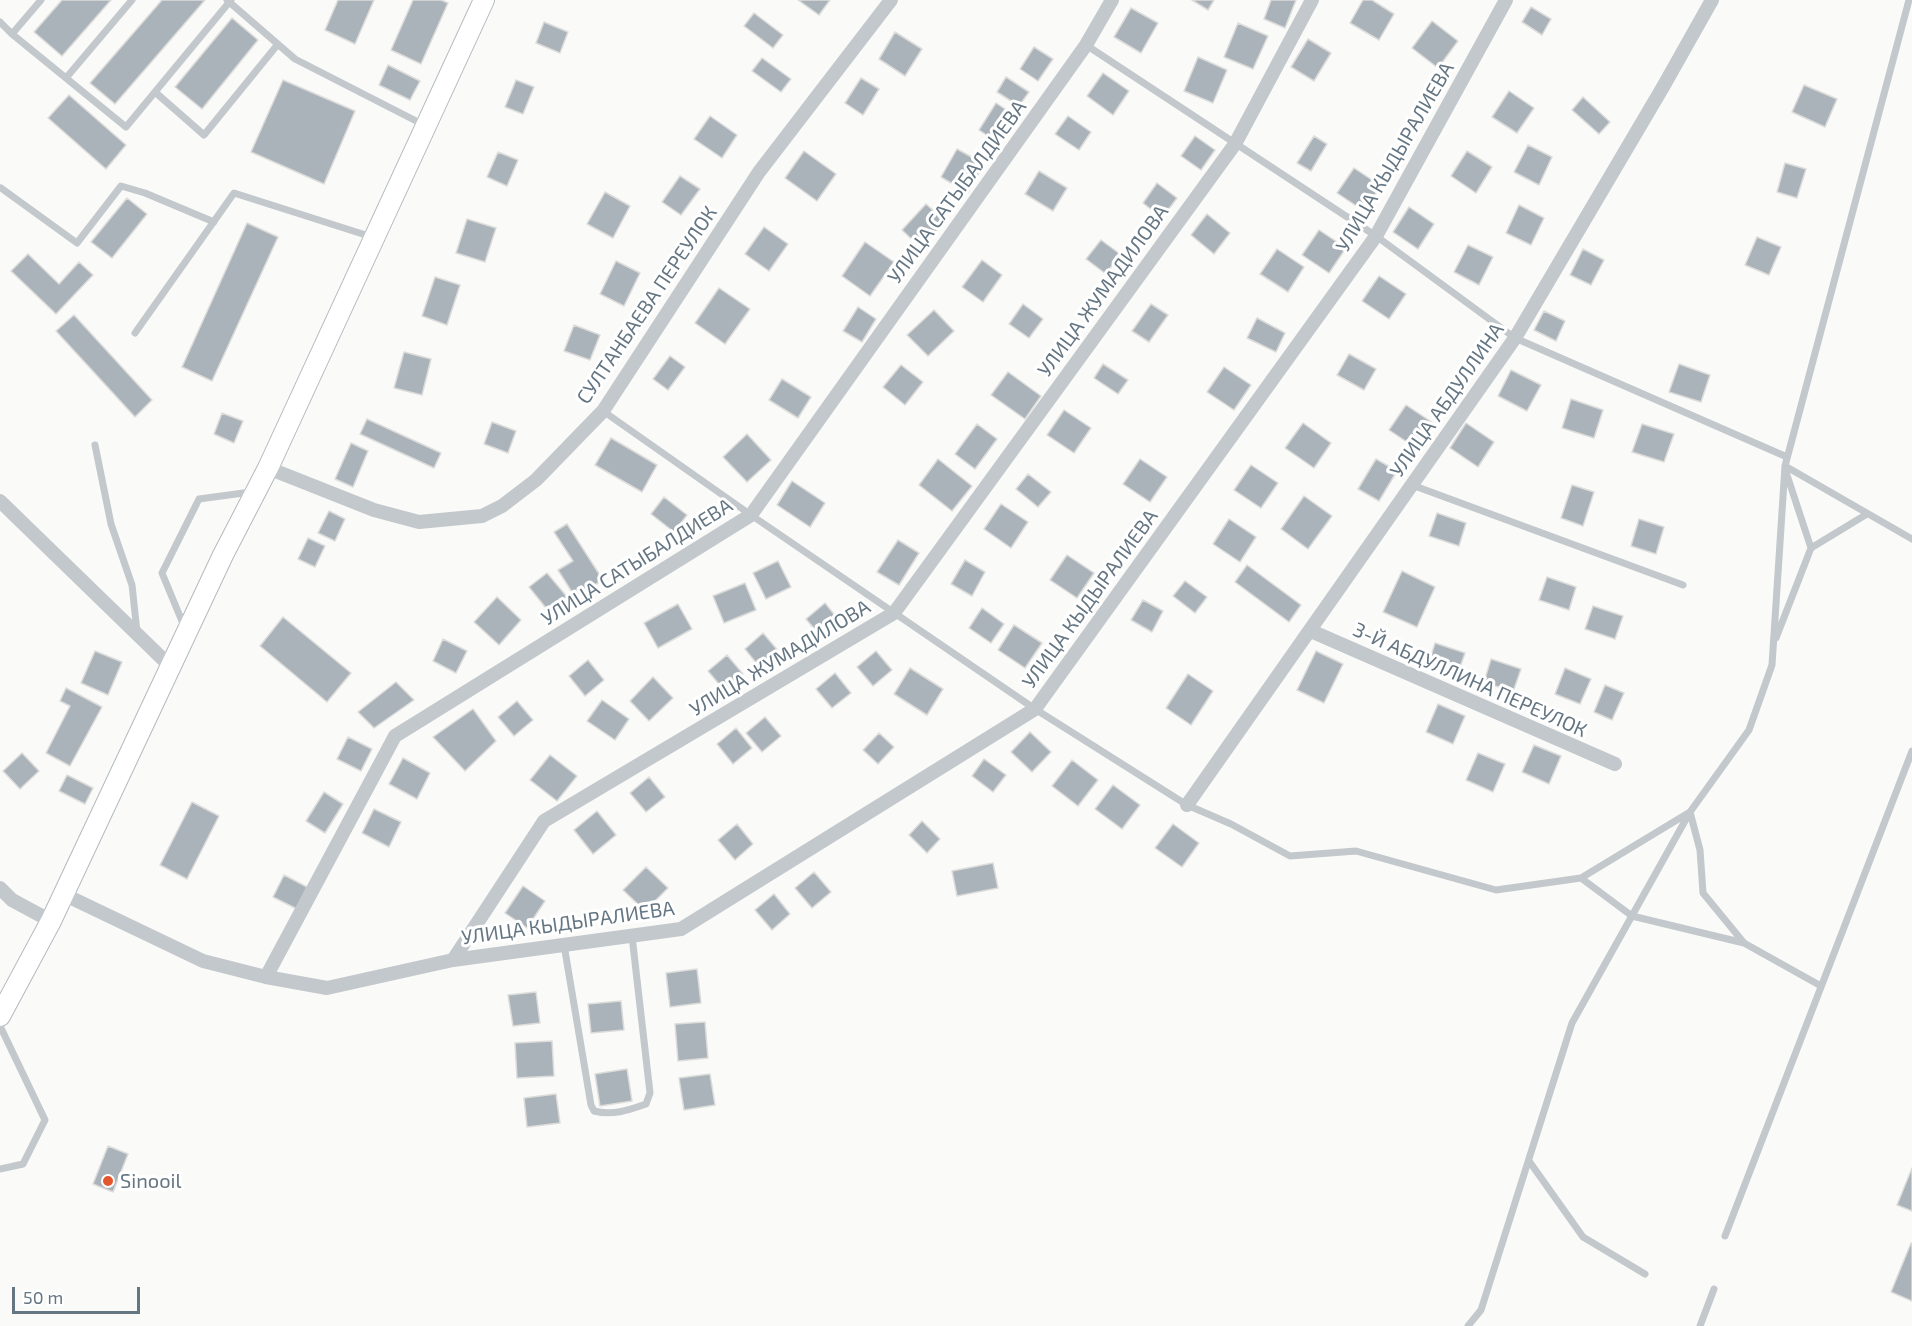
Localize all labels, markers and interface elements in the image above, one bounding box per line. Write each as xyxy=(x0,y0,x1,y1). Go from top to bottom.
street label: УЛИЦА КЫДЫРАЛИЕВА xyxy=(1331,58,1459,256)
street label: УЛИЦА САТЫБАЛДИЕВА xyxy=(883,96,1031,288)
street label: УЛИЦА ЖУМАДИЛОВА xyxy=(1033,201,1173,381)
street label: СУЛТАНБАЕВА ПЕРЕУЛОК xyxy=(572,202,722,408)
street label: УЛИЦА АБДУЛЛИНА xyxy=(1385,318,1509,482)
street label: УЛИЦА САТЫБАЛДИЕВА xyxy=(537,493,737,631)
street label: УЛИЦА КЫДЫРАЛИЕВА xyxy=(1017,505,1163,693)
street label: УЛИЦА ЖУМАДИЛОВА xyxy=(685,595,875,721)
street label: 3-Й АБДУЛЛИНА ПЕРЕУЛОК xyxy=(1349,617,1591,743)
street label: УЛИЦА КЫДЫРАЛИЕВА xyxy=(460,896,676,950)
place label: Sinooil xyxy=(120,1169,181,1193)
marker: Sinooil xyxy=(101,1174,115,1188)
scale bar xyxy=(15,1275,142,1313)
text: 50 m xyxy=(23,1286,63,1308)

